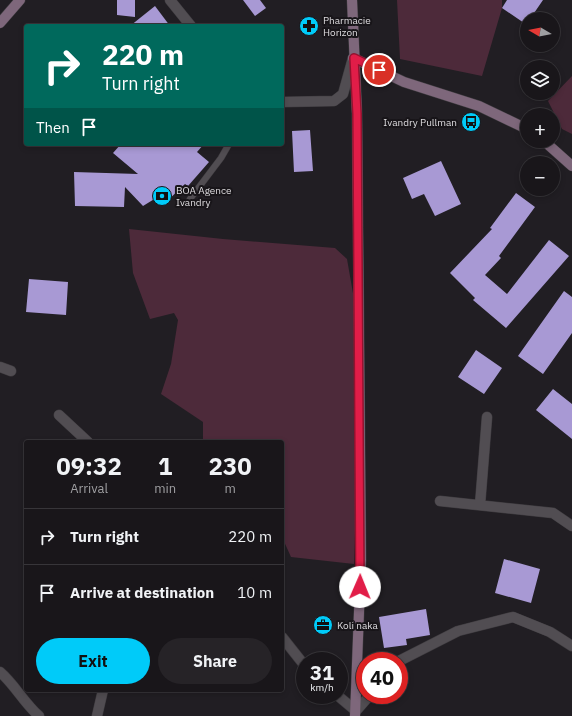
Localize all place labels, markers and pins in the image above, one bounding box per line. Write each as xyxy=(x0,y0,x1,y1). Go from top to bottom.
place label: Pharmacie Horizon xyxy=(323,14,371,39)
pharmacy icon: Pharmacie Horizon xyxy=(298,15,320,37)
pin xyxy=(362,53,396,87)
bus stop icon: Ivandry Pullman xyxy=(460,111,482,133)
place label: Ivandry Pullman xyxy=(383,116,457,129)
place label: BOA Agence Ivandry xyxy=(176,184,232,209)
bank icon: BOA Agence Ivandry xyxy=(151,185,173,207)
office icon: Koli naka xyxy=(312,614,334,636)
place label: Koli naka xyxy=(337,619,379,632)

